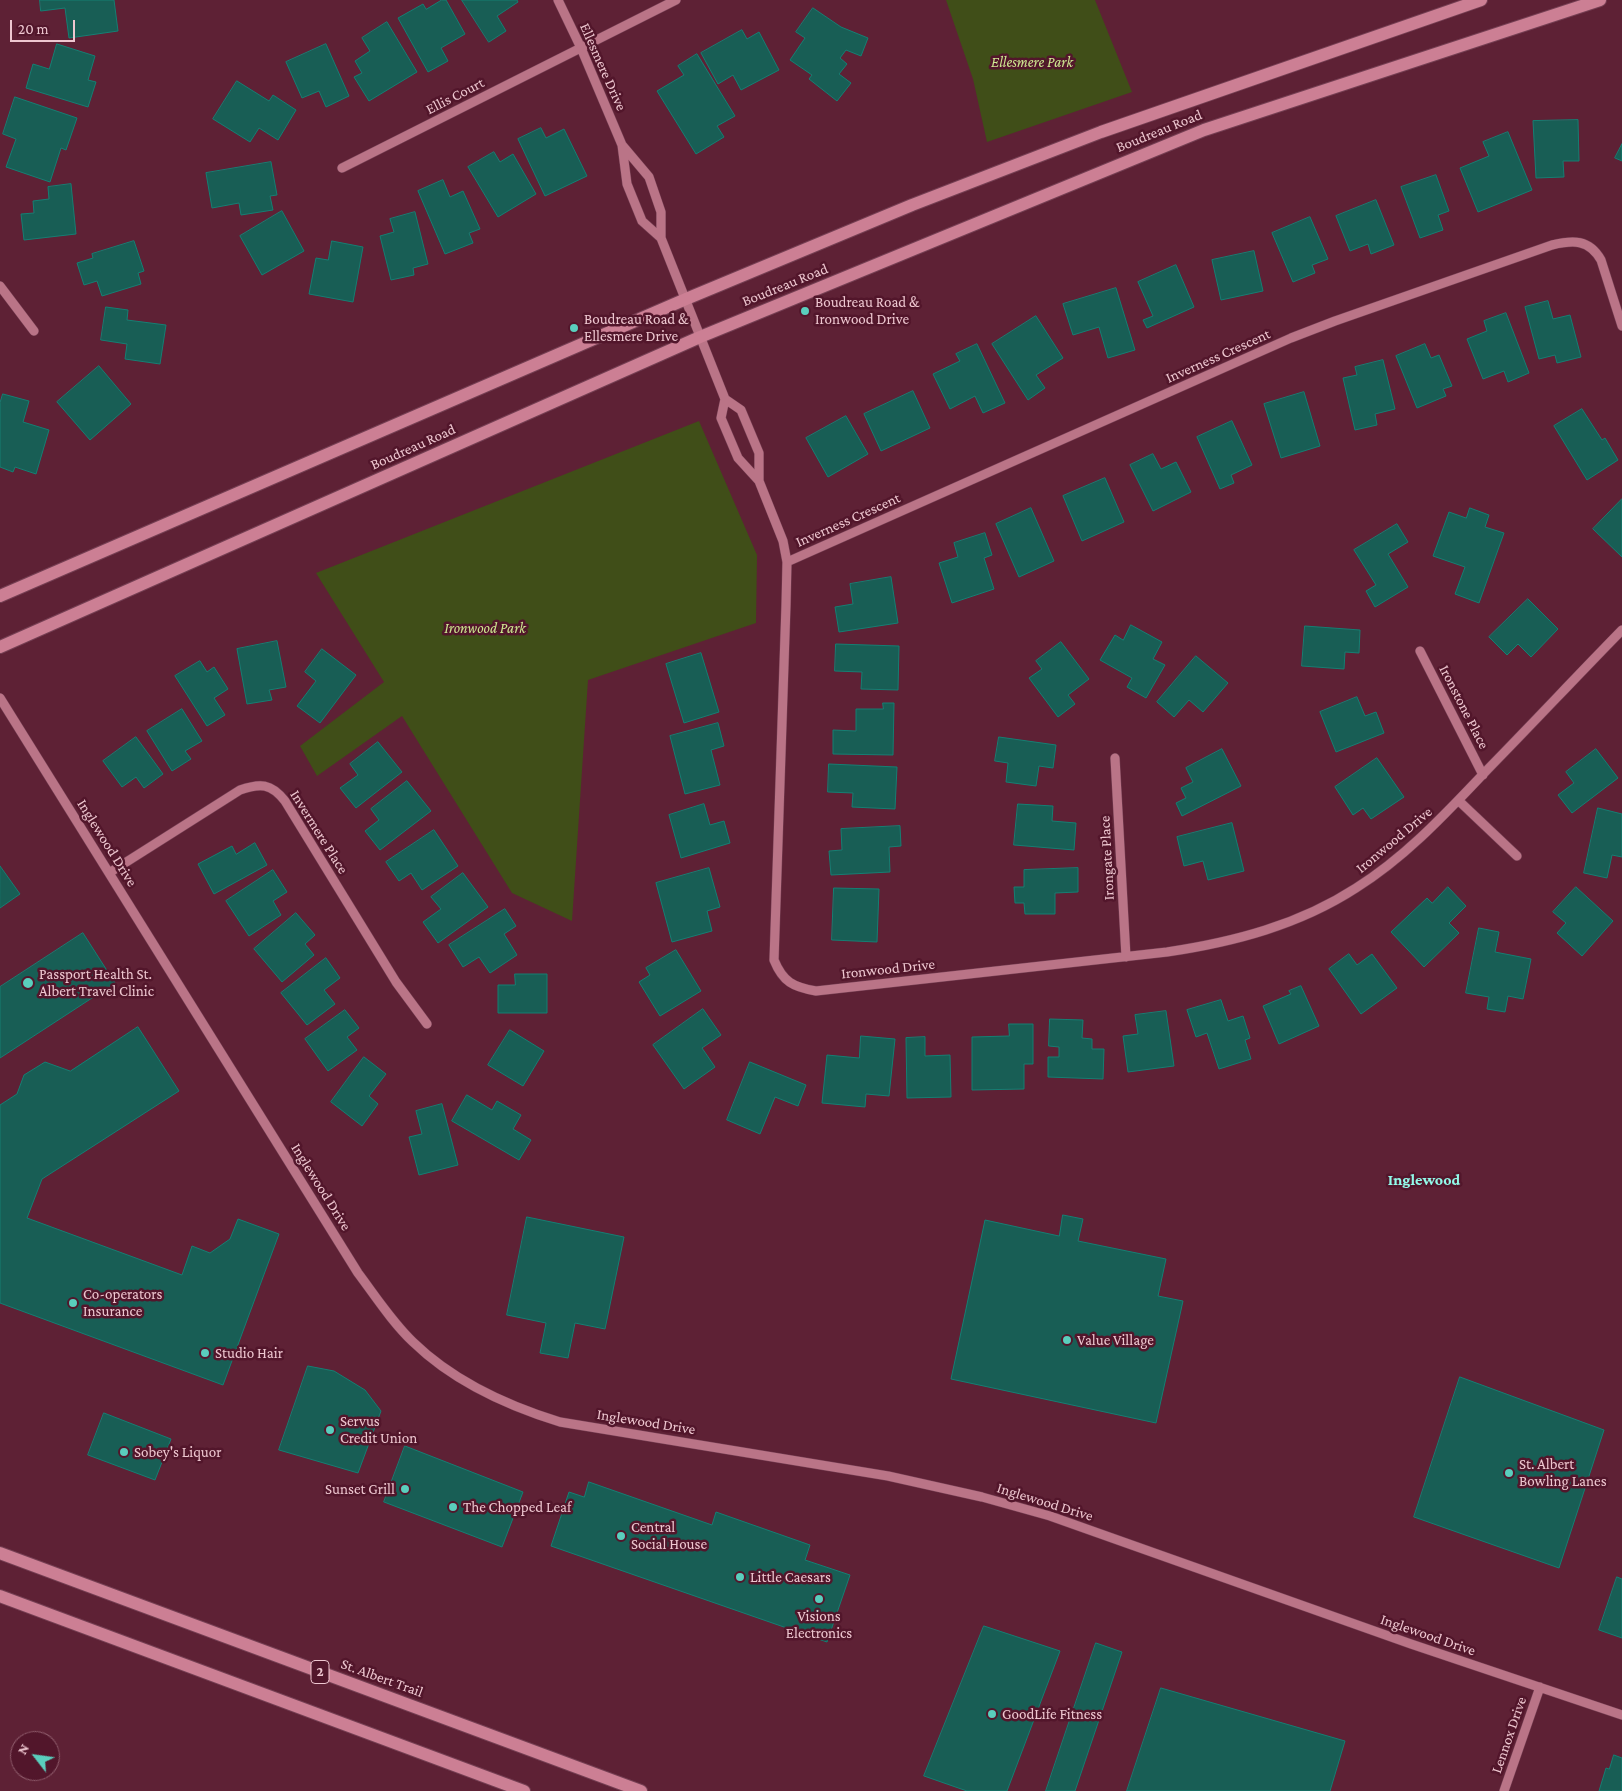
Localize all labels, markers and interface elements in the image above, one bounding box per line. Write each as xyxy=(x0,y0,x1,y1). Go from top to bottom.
scale bar xyxy=(12,10,78,42)
street label: Ellesmere Drive xyxy=(576,20,630,114)
text: 20 m xyxy=(18,21,49,37)
park label: Ellesmere Park xyxy=(991,53,1073,71)
street label: Ellis Court xyxy=(423,74,487,118)
street label: Boudreau Road xyxy=(1113,106,1205,156)
street label: Boudreau Road xyxy=(739,260,831,310)
place label: Boudreau Road & Ironwood Drive xyxy=(815,293,919,328)
marker: Boudreau Road & Ironwood Drive xyxy=(799,305,811,317)
place label: Boudreau Road & Ellesmere Drive xyxy=(584,310,688,345)
marker: Boudreau Road & Ellesmere Drive xyxy=(568,322,580,334)
street label: Inverness Crescent xyxy=(1163,325,1273,387)
street label: Boudreau Road xyxy=(368,420,458,474)
street label: Inverness Crescent xyxy=(793,489,903,551)
park label: Ironwood Park xyxy=(444,619,526,637)
street label: Ironstone Place xyxy=(1435,662,1493,752)
street label: Invermere Place xyxy=(286,787,352,877)
street label: Inglewood Drive xyxy=(73,796,141,890)
street label: Ironwood Drive xyxy=(1352,803,1436,877)
street label: Irongate Place xyxy=(1096,815,1118,901)
street label: Ironwood Drive xyxy=(840,955,936,983)
place label: Passport Health St. Albert Travel Clinic xyxy=(39,965,154,1000)
marker: Passport Health St. Albert Travel Clinic xyxy=(21,976,35,990)
street label: Inglewood Drive xyxy=(287,1140,355,1234)
district label: Inglewood xyxy=(1388,1170,1460,1190)
place label: Co-operators Insurance xyxy=(83,1285,162,1320)
marker: Co-operators Insurance xyxy=(67,1297,79,1309)
place label: Value Village xyxy=(1077,1331,1154,1349)
marker: Value Village xyxy=(1061,1334,1073,1346)
place label: Studio Hair xyxy=(215,1344,283,1362)
marker: Studio Hair xyxy=(199,1347,211,1359)
street label: Inglewood Drive xyxy=(595,1405,697,1439)
place label: Servus Credit Union xyxy=(340,1412,417,1447)
marker: Servus Credit Union xyxy=(324,1424,336,1436)
place label: Sobey's Liquor xyxy=(134,1443,222,1461)
marker: Sobey's Liquor xyxy=(118,1446,130,1458)
place label: St. Albert Bowling Lanes xyxy=(1519,1455,1607,1490)
marker: St. Albert Bowling Lanes xyxy=(1503,1467,1515,1479)
street label: Inglewood Drive xyxy=(995,1479,1095,1525)
place label: Sunset Grill xyxy=(325,1480,395,1498)
marker: Sunset Grill xyxy=(399,1483,411,1495)
place label: The Chopped Leaf xyxy=(463,1498,571,1516)
marker: The Chopped Leaf xyxy=(447,1501,459,1513)
place label: Central Social House xyxy=(631,1518,707,1553)
marker: Central Social House xyxy=(615,1530,627,1542)
place label: Little Caesars xyxy=(750,1568,831,1586)
marker: Little Caesars xyxy=(734,1571,746,1583)
marker: Visions Electronics xyxy=(813,1593,825,1605)
place label: Visions Electronics xyxy=(786,1607,852,1642)
street label: Inglewood Drive xyxy=(1378,1610,1478,1660)
street label: St. Albert Trail xyxy=(338,1655,426,1701)
road number: 2 xyxy=(311,1660,329,1684)
street label: Lennox Drive xyxy=(1487,1694,1531,1776)
place label: GoodLife Fitness xyxy=(1002,1705,1102,1723)
marker: GoodLife Fitness xyxy=(986,1708,998,1720)
north arrow xyxy=(10,1731,60,1781)
text: N xyxy=(14,1741,32,1757)

